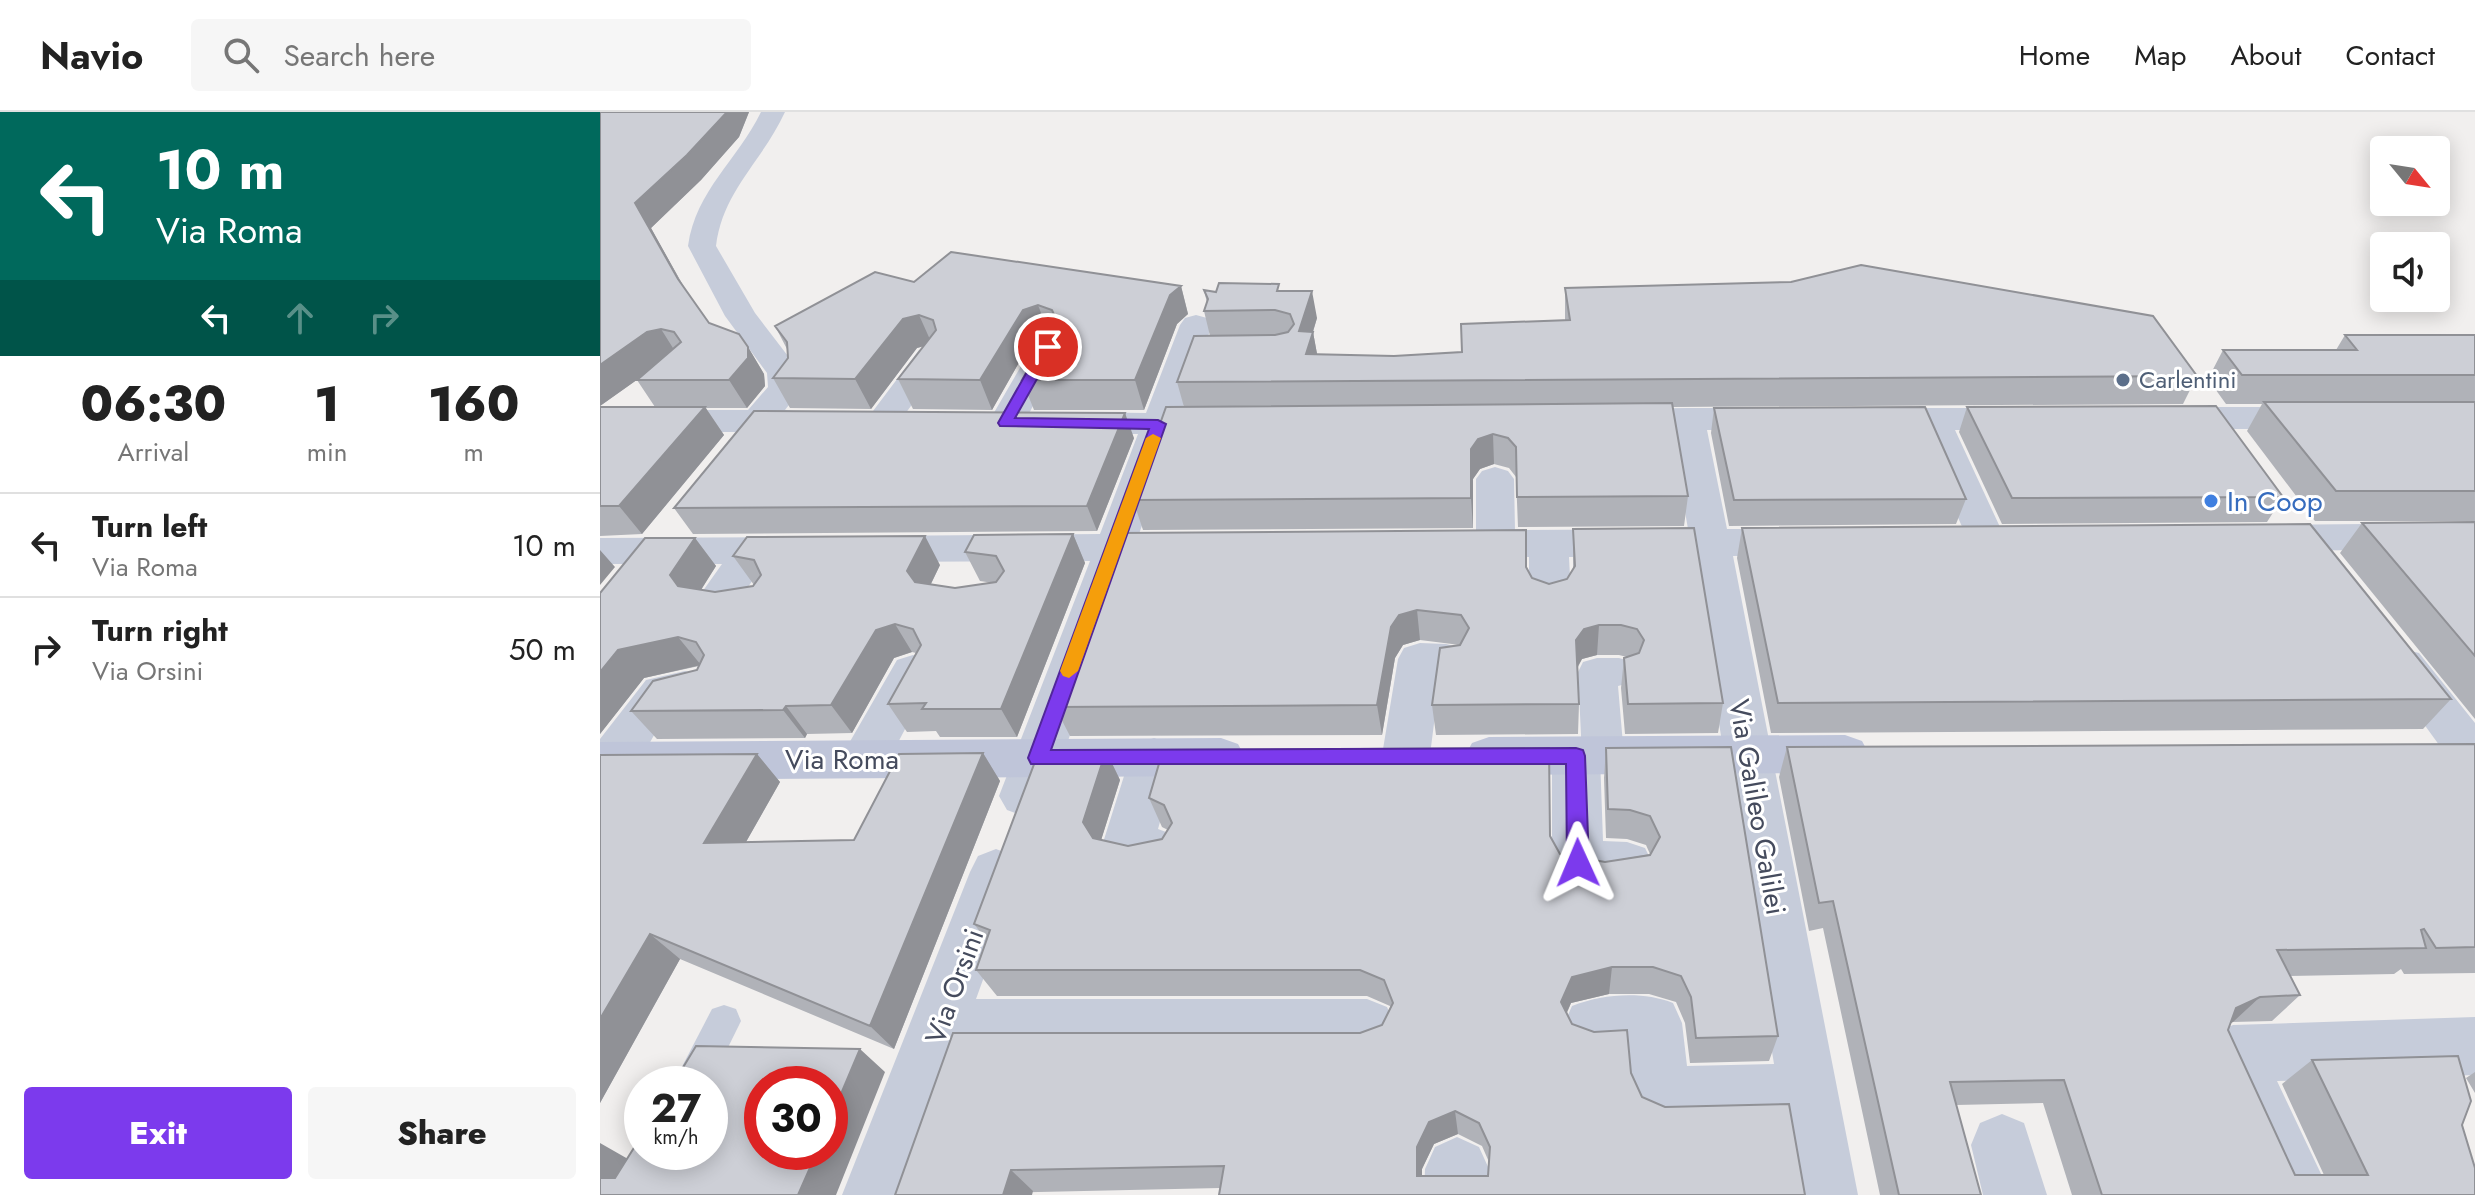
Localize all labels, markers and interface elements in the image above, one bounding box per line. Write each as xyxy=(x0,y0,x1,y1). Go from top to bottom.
search box xyxy=(191,19,751,91)
text: Navio xyxy=(40,28,143,83)
icon: search xyxy=(219,33,263,77)
text: Search here xyxy=(283,34,435,77)
text: Home xyxy=(2019,35,2090,76)
text: Map xyxy=(2134,35,2186,76)
text: About xyxy=(2230,35,2302,76)
text: Contact xyxy=(2346,35,2435,76)
text: 10 m xyxy=(156,129,284,210)
north arrow xyxy=(2370,136,2450,216)
map controls xyxy=(2370,136,2450,312)
icon: left xyxy=(24,144,128,248)
text: Via Roma xyxy=(156,204,302,256)
button: sound xyxy=(2370,232,2450,312)
icon: left xyxy=(194,296,238,340)
icon: ahead xyxy=(278,296,322,340)
icon: right xyxy=(362,296,406,340)
pin xyxy=(1014,313,1082,381)
icon: arrive xyxy=(1026,325,1070,369)
place label: Carlentini xyxy=(2139,362,2237,397)
text: 06:30 xyxy=(81,370,226,439)
text: 1 xyxy=(314,370,340,439)
text: 160 xyxy=(428,370,519,439)
marker: Carlentini xyxy=(2114,371,2132,389)
text: Arrival xyxy=(117,433,189,471)
text: min xyxy=(307,433,347,471)
text: m xyxy=(464,433,484,471)
place label: In Coop xyxy=(2227,481,2323,522)
marker: In Coop xyxy=(2202,492,2220,510)
text: Turn left xyxy=(92,505,207,548)
icon: left xyxy=(24,523,68,567)
text: 10 m xyxy=(512,524,576,567)
text: Via Roma xyxy=(92,548,198,586)
text: Turn right xyxy=(92,609,228,652)
icon: right xyxy=(24,627,68,671)
text: 50 m xyxy=(509,628,576,671)
text: Via Orsini xyxy=(92,652,203,690)
street label: Via Galileo Galilei xyxy=(1718,696,1797,918)
street label: Via Roma xyxy=(785,739,899,780)
position arrow xyxy=(1536,821,1620,905)
street label: Via Orsini xyxy=(915,923,994,1050)
speed limit sign: 30 xyxy=(744,1066,848,1170)
text: 27 xyxy=(651,1079,701,1137)
button: Exit xyxy=(24,1087,292,1179)
button: Share xyxy=(308,1087,576,1179)
text: km/h xyxy=(653,1123,699,1152)

